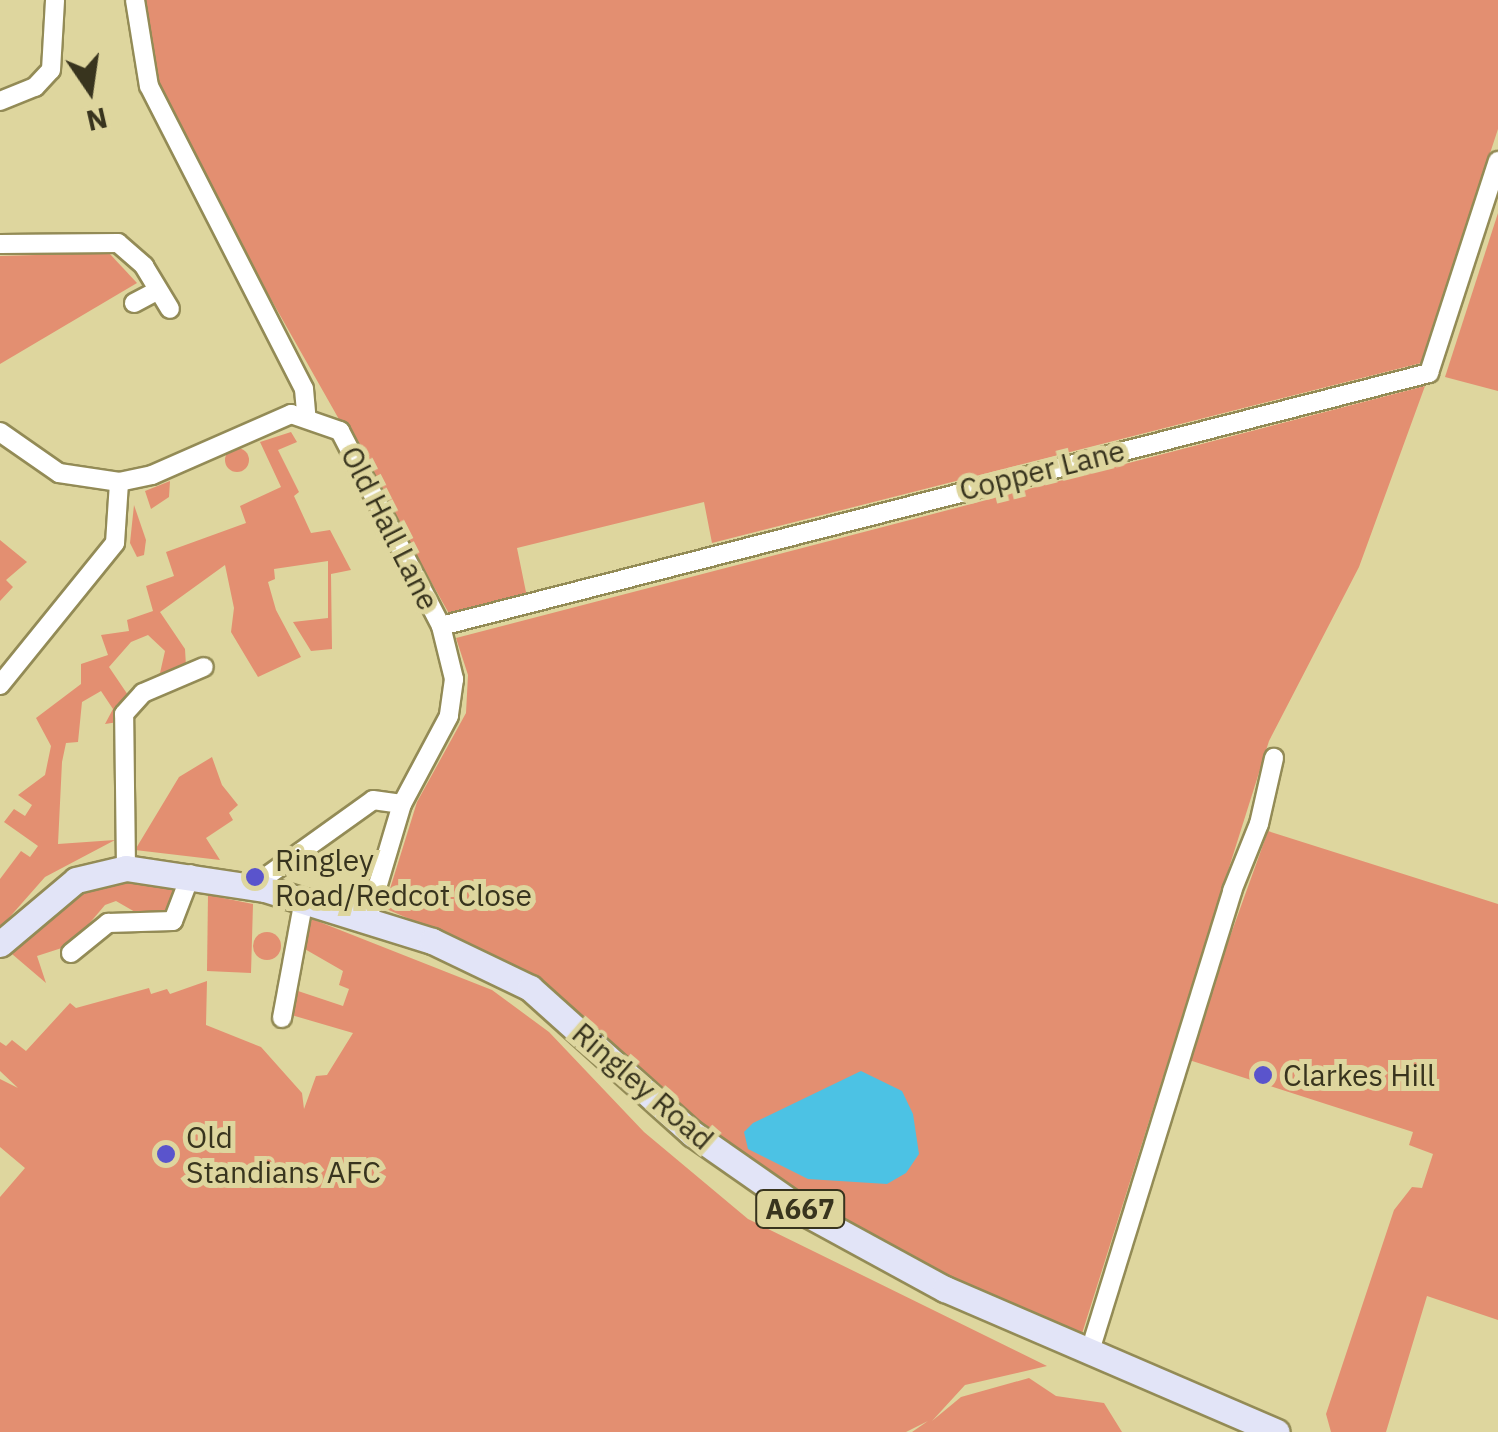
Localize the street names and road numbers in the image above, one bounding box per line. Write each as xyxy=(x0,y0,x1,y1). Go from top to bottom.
street label: Copper Lane xyxy=(956,432,1128,508)
street label: Old Hall Lane xyxy=(333,440,447,616)
street label: Ringley Road xyxy=(565,1015,721,1157)
road number: A667 xyxy=(755,1186,845,1232)

